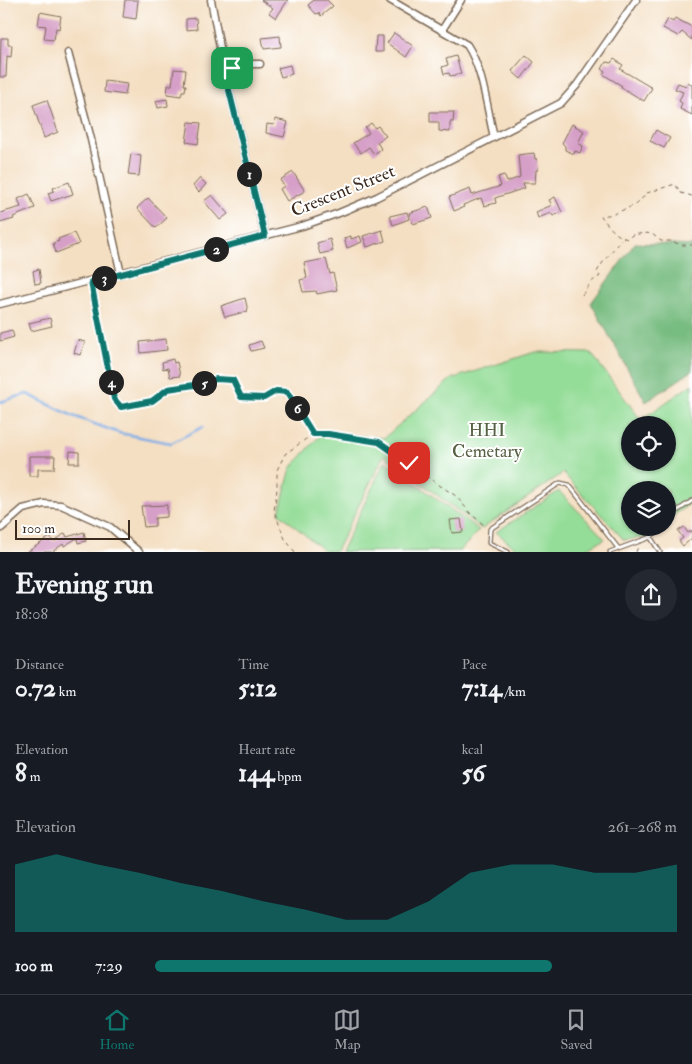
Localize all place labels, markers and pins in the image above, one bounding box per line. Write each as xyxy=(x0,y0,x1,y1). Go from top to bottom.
pin xyxy=(211,47,253,89)
pin: 1 xyxy=(236,162,262,186)
pin: 2 xyxy=(204,236,228,262)
pin: 3 xyxy=(92,266,116,290)
pin: 4 xyxy=(98,370,124,394)
pin: 5 xyxy=(192,370,216,396)
pin: 6 xyxy=(284,396,310,420)
pin xyxy=(388,442,430,484)

